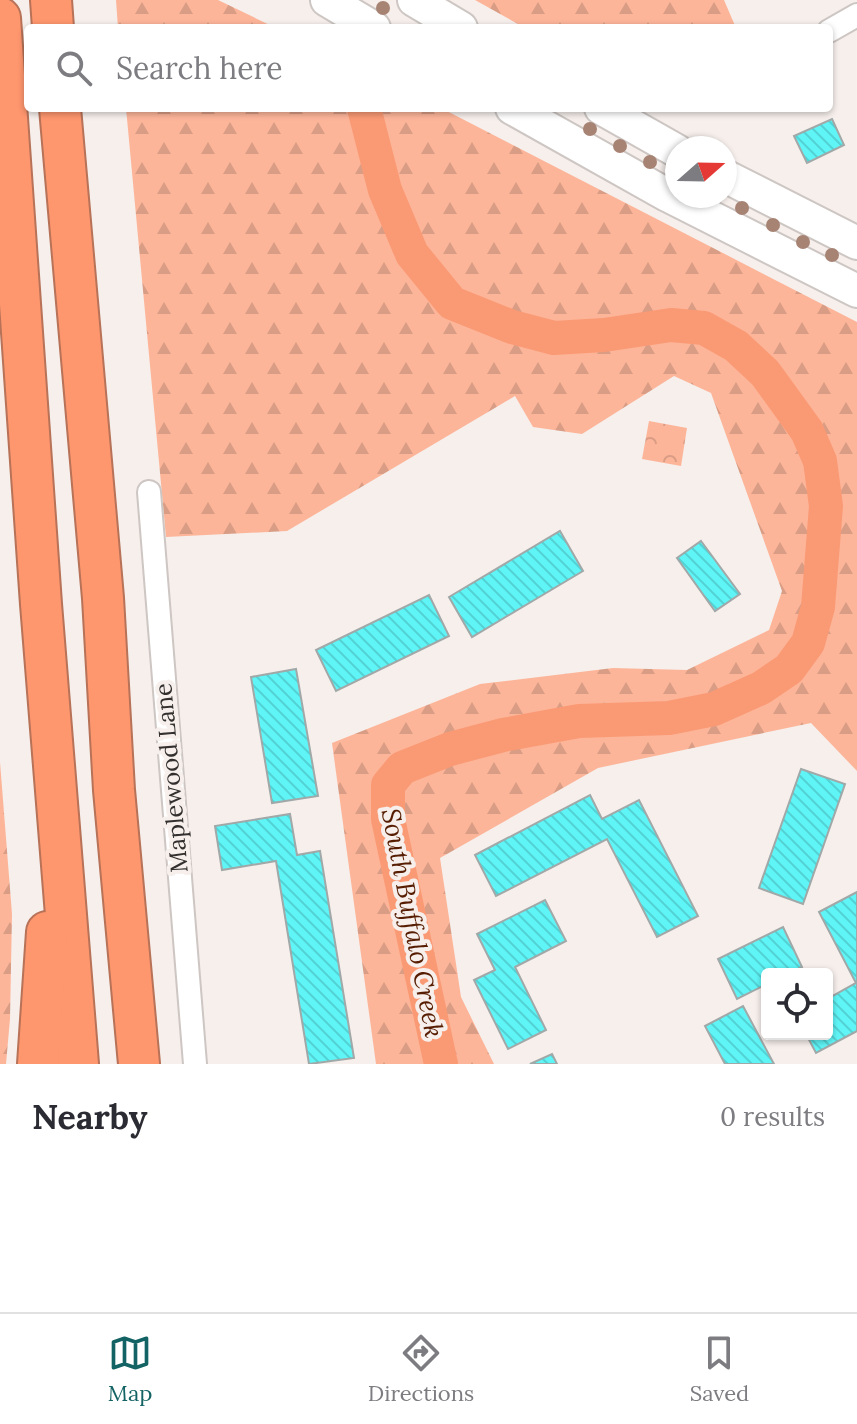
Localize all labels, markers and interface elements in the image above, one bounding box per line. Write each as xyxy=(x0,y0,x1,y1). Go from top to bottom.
search box xyxy=(24,24,833,112)
icon: search xyxy=(52,46,96,90)
text: Search here xyxy=(116,49,283,87)
north arrow xyxy=(665,136,737,208)
street label: Maplewood Lane xyxy=(147,682,195,874)
water label: South Buffalo Creek xyxy=(375,806,451,1040)
map controls xyxy=(761,968,833,1040)
button: locate xyxy=(761,968,833,1040)
text: Nearby xyxy=(32,1095,148,1138)
text: 0 results xyxy=(720,1100,825,1133)
tab: Map xyxy=(108,1331,152,1407)
tab: Directions xyxy=(368,1331,474,1407)
tab: Saved xyxy=(690,1331,749,1407)

